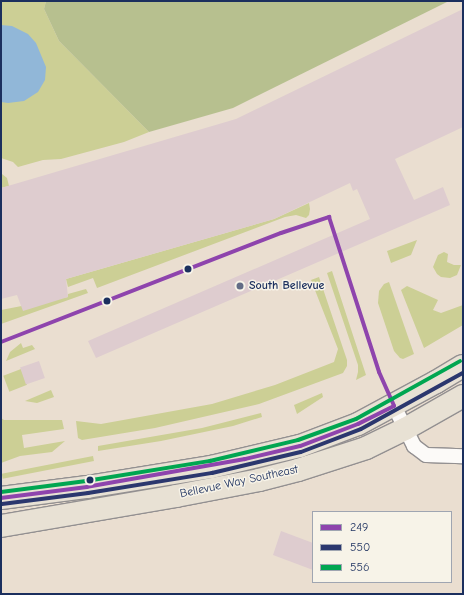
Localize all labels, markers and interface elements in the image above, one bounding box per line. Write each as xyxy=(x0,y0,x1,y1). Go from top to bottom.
unlabelled marker xyxy=(183,264,193,274)
place label: South Bellevue xyxy=(249,279,325,293)
marker: South Bellevue xyxy=(234,280,246,292)
unlabelled marker xyxy=(102,296,112,306)
street label: Bellevue Way Southeast xyxy=(179,462,299,502)
unlabelled marker xyxy=(85,475,95,485)
legend xyxy=(312,511,452,583)
text: 249 xyxy=(350,520,368,534)
text: 550 xyxy=(350,540,370,554)
text: 556 xyxy=(350,560,370,574)

